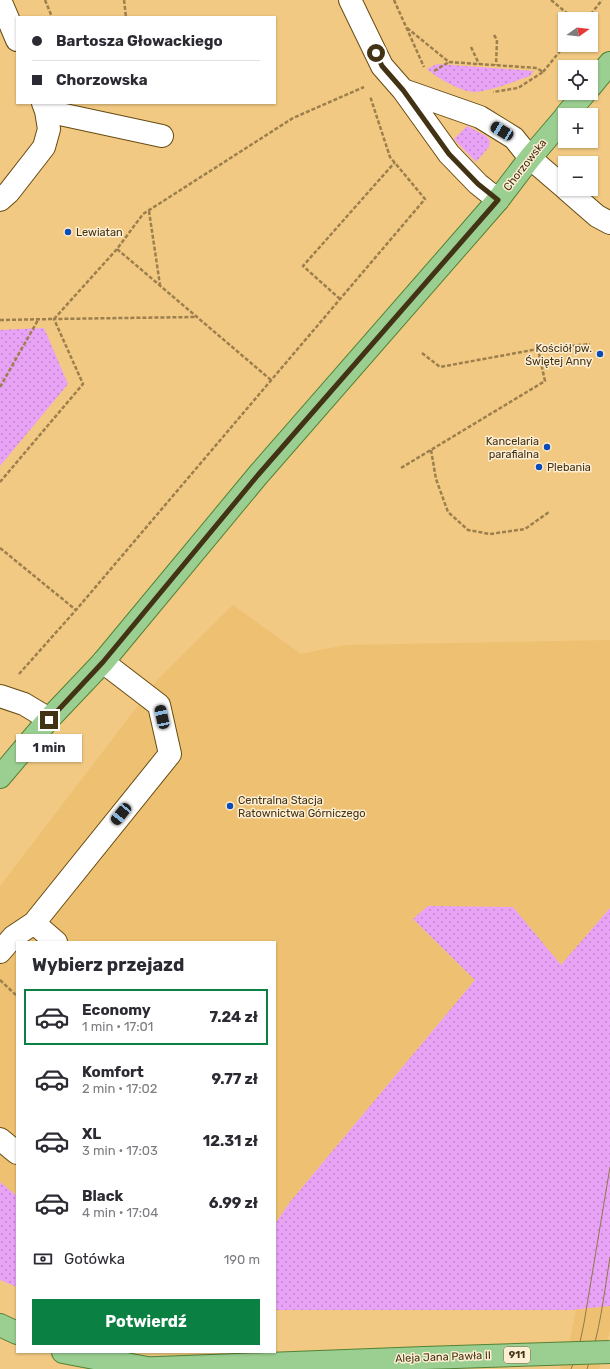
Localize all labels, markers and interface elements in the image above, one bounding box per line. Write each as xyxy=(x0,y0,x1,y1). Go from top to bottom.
north arrow xyxy=(558,12,598,52)
map controls xyxy=(558,12,598,196)
text: Bartosza Głowackiego xyxy=(56,32,223,50)
route start xyxy=(367,44,385,62)
button: locate xyxy=(558,60,598,100)
text: Chorzowska xyxy=(56,71,148,89)
button: + xyxy=(558,108,598,148)
car xyxy=(489,120,515,142)
street label: Chorzowska xyxy=(501,137,549,193)
button: − xyxy=(558,156,598,196)
place label: Lewiatan xyxy=(76,226,123,239)
marker: Lewiatan xyxy=(63,227,73,237)
place label: Kościół pw. Świętej Anny xyxy=(525,342,592,368)
marker: Kościół pw. Świętej Anny xyxy=(595,349,605,359)
place label: Kancelaria parafialna xyxy=(486,435,539,461)
marker: Kancelaria parafialna xyxy=(542,442,552,452)
place label: Plebania xyxy=(547,461,591,474)
marker: Plebania xyxy=(534,462,544,472)
car xyxy=(154,704,170,730)
route end xyxy=(40,711,58,729)
callout: 1 min xyxy=(16,734,82,762)
text: 1 min xyxy=(32,740,66,755)
place label: Centralna Stacja Ratownictwa Górniczego xyxy=(238,794,366,820)
car xyxy=(109,801,133,827)
marker: Centralna Stacja Ratownictwa Górniczego xyxy=(225,801,235,811)
text: Wybierz przejazd xyxy=(32,954,184,976)
icon: car xyxy=(34,999,70,1035)
text: Economy xyxy=(82,1001,151,1019)
text: 7.24 zł xyxy=(209,1008,258,1026)
text: 1 min · 17:01 xyxy=(82,1019,153,1034)
icon: car xyxy=(34,1061,70,1097)
text: Komfort xyxy=(82,1063,144,1081)
text: 9.77 zł xyxy=(212,1070,258,1088)
text: 2 min · 17:02 xyxy=(82,1081,158,1096)
icon: car xyxy=(34,1123,70,1159)
text: XL xyxy=(82,1125,101,1143)
text: 12.31 zł xyxy=(203,1132,258,1150)
text: 3 min · 17:03 xyxy=(82,1143,158,1158)
icon: car xyxy=(34,1185,70,1221)
text: Black xyxy=(82,1187,123,1205)
text: 6.99 zł xyxy=(209,1194,258,1212)
text: 4 min · 17:04 xyxy=(82,1205,158,1220)
icon: cash xyxy=(32,1248,54,1270)
text: Gotówka xyxy=(64,1250,125,1268)
text: 190 m xyxy=(224,1252,260,1267)
button: Potwierdź xyxy=(32,1299,260,1345)
road number: 911 xyxy=(504,1347,530,1363)
street label: Aleja Jana Pawła II xyxy=(395,1349,491,1365)

